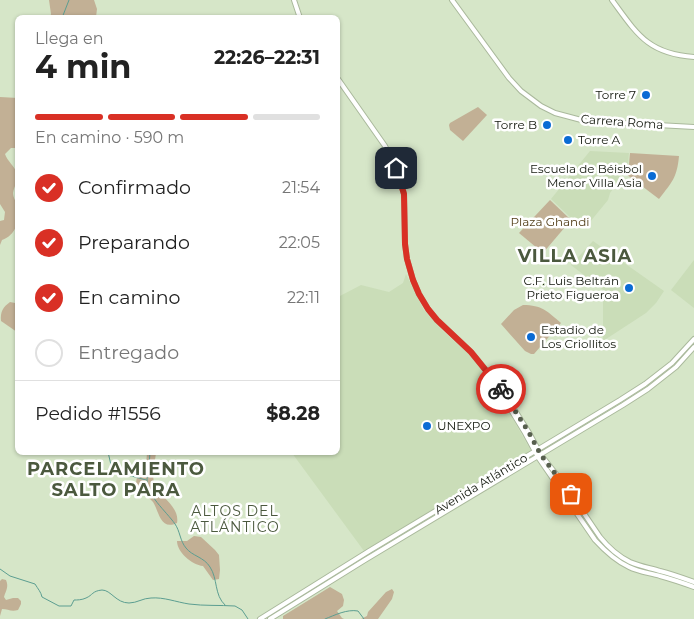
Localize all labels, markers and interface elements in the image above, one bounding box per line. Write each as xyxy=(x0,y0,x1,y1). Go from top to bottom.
text: Llega en xyxy=(35,29,103,48)
text: 22:26–22:31 xyxy=(214,46,320,69)
text: 4 min xyxy=(35,47,131,86)
place label: Torre 7 xyxy=(595,87,636,102)
marker: Torre 7 xyxy=(640,89,652,101)
street label: Carrera Roma xyxy=(580,111,664,132)
place label: Torre B xyxy=(494,117,537,132)
marker: Torre B xyxy=(541,119,553,131)
text: En camino · 590 m xyxy=(35,128,184,147)
place label: Torre A xyxy=(578,132,621,147)
marker: Torre A xyxy=(562,134,574,146)
pin xyxy=(375,147,417,189)
icon: home xyxy=(382,154,410,182)
place label: Escuela de Béisbol Menor Villa Asia xyxy=(530,161,642,190)
marker: Escuela de Béisbol Menor Villa Asia xyxy=(646,170,658,182)
icon: check xyxy=(35,174,63,202)
text: Confirmado xyxy=(78,176,191,199)
text: 21:54 xyxy=(282,178,320,197)
park label: Plaza Ghandi xyxy=(510,214,590,229)
icon: check xyxy=(35,229,63,257)
text: Preparando xyxy=(78,231,190,254)
text: 22:05 xyxy=(279,233,320,252)
district label: VILLA ASIA xyxy=(517,245,632,267)
place label: C.F. Luis Beltrán Prieto Figueroa xyxy=(524,273,619,302)
marker: C.F. Luis Beltrán Prieto Figueroa xyxy=(623,282,635,294)
icon: check xyxy=(35,284,63,312)
text: En camino xyxy=(78,286,180,309)
text: 22:11 xyxy=(287,288,320,307)
place label: Estadio de Los Criollitos xyxy=(541,322,616,351)
marker: Estadio de Los Criollitos xyxy=(525,331,537,343)
text: Entregado xyxy=(78,341,179,364)
courier xyxy=(476,364,526,414)
icon: bike xyxy=(487,375,515,403)
text: Pedido #1556 xyxy=(35,402,161,425)
text: $8.28 xyxy=(266,402,320,425)
place label: UNEXPO xyxy=(437,418,491,433)
marker: UNEXPO xyxy=(421,420,433,432)
street label: Avenida Atlántico xyxy=(432,450,530,517)
district label: PARCELAMIENTO SALTO PARA xyxy=(27,458,205,501)
pin xyxy=(550,473,592,515)
icon: bag xyxy=(557,480,585,508)
district label: ALTOS DEL ATLÁNTICO xyxy=(190,502,280,536)

